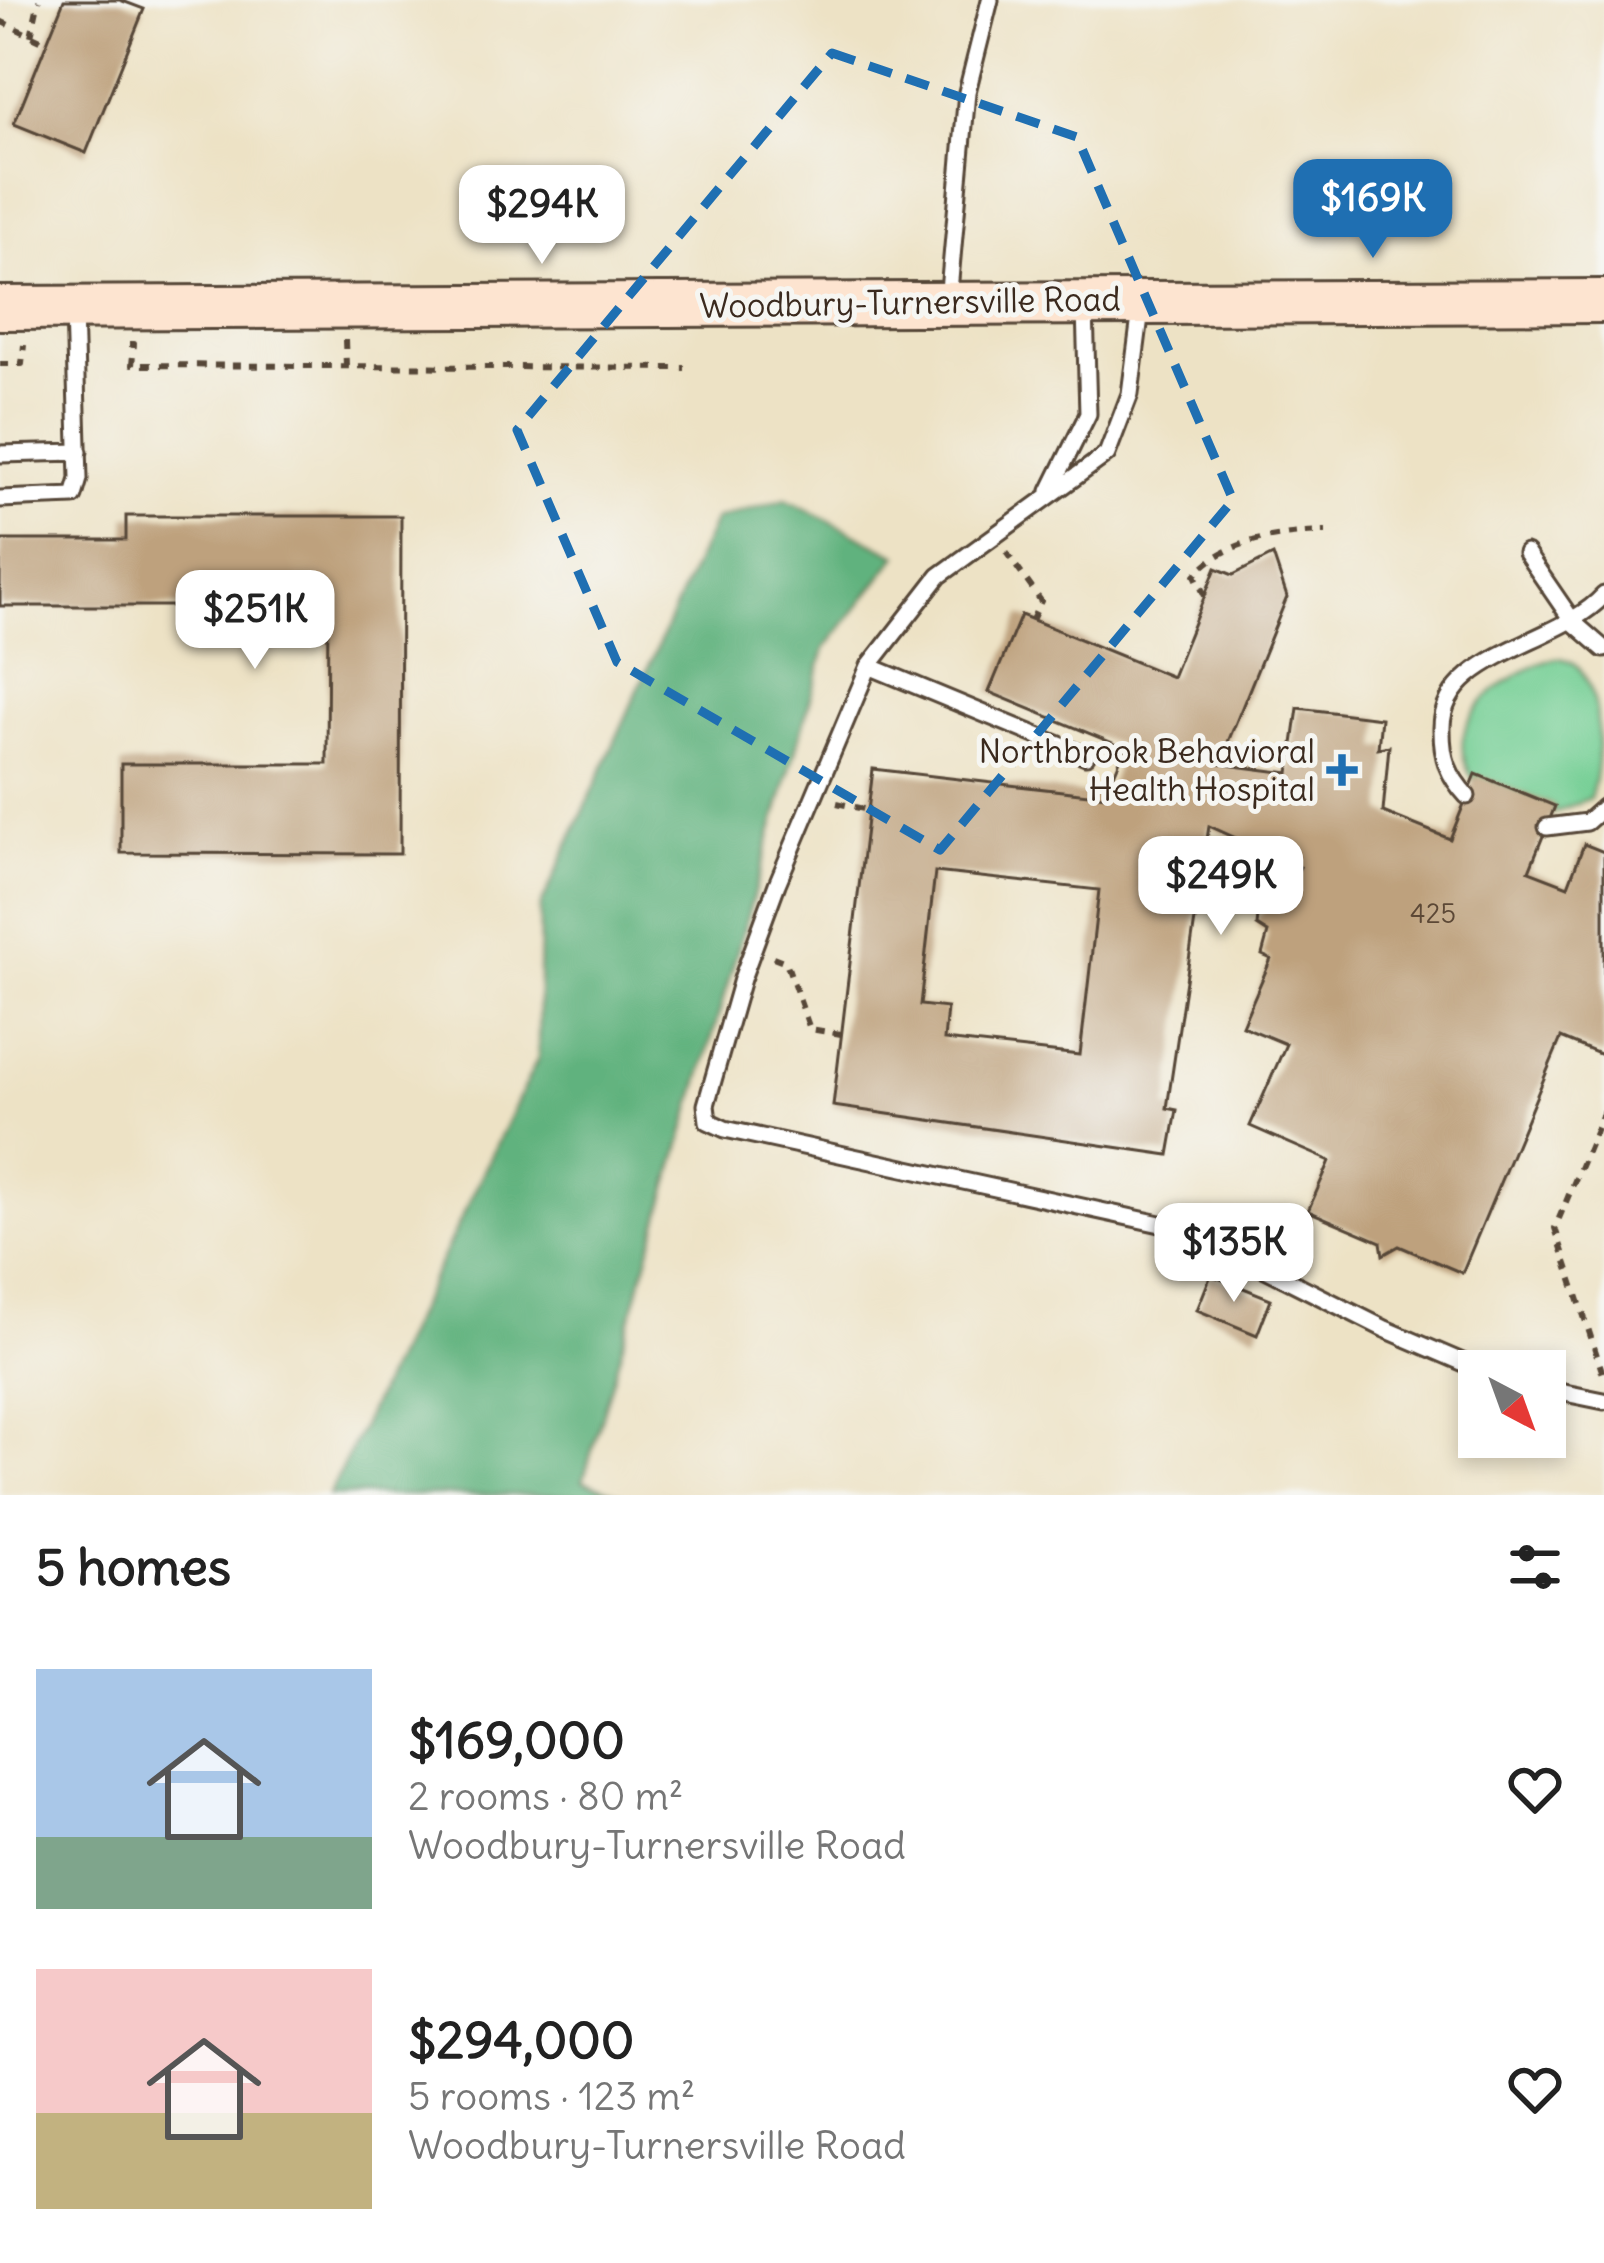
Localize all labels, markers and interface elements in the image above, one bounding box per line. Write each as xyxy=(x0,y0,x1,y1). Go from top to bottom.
pin: $169K xyxy=(1289,159,1457,261)
pin: $294K xyxy=(458,165,626,267)
text: $169K xyxy=(1320,173,1426,222)
text: $294K xyxy=(486,179,598,228)
street label: Woodbury-Turnersville Road xyxy=(699,277,1121,327)
pin: $251K xyxy=(171,570,339,672)
text: $251K xyxy=(203,584,308,633)
place label: Northbrook Behavioral Health Hospital xyxy=(979,730,1315,810)
marker: Northbrook Behavioral Health Hospital xyxy=(1326,754,1358,786)
pin: $249K xyxy=(1137,836,1305,938)
text: $249K xyxy=(1165,850,1277,899)
house number: 425 xyxy=(1410,896,1456,930)
pin: $135K xyxy=(1150,1203,1318,1305)
text: $135K xyxy=(1181,1217,1287,1266)
north arrow xyxy=(1458,1350,1566,1458)
map controls xyxy=(1458,1350,1566,1458)
icon: filters xyxy=(1502,1534,1568,1600)
text: 5 homes xyxy=(36,1535,231,1599)
text: $169,000 xyxy=(408,1708,625,1772)
icon: home xyxy=(132,1717,276,1861)
icon: heart xyxy=(1502,1756,1568,1822)
text: 2 rooms · 80 m² xyxy=(408,1772,683,1821)
text: Woodbury-Turnersville Road xyxy=(408,1821,906,1870)
text: $294,000 xyxy=(408,2008,634,2072)
icon: home xyxy=(132,2017,276,2161)
icon: heart xyxy=(1502,2056,1568,2122)
text: 5 rooms · 123 m² xyxy=(408,2072,695,2121)
text: Woodbury-Turnersville Road xyxy=(408,2121,906,2170)

